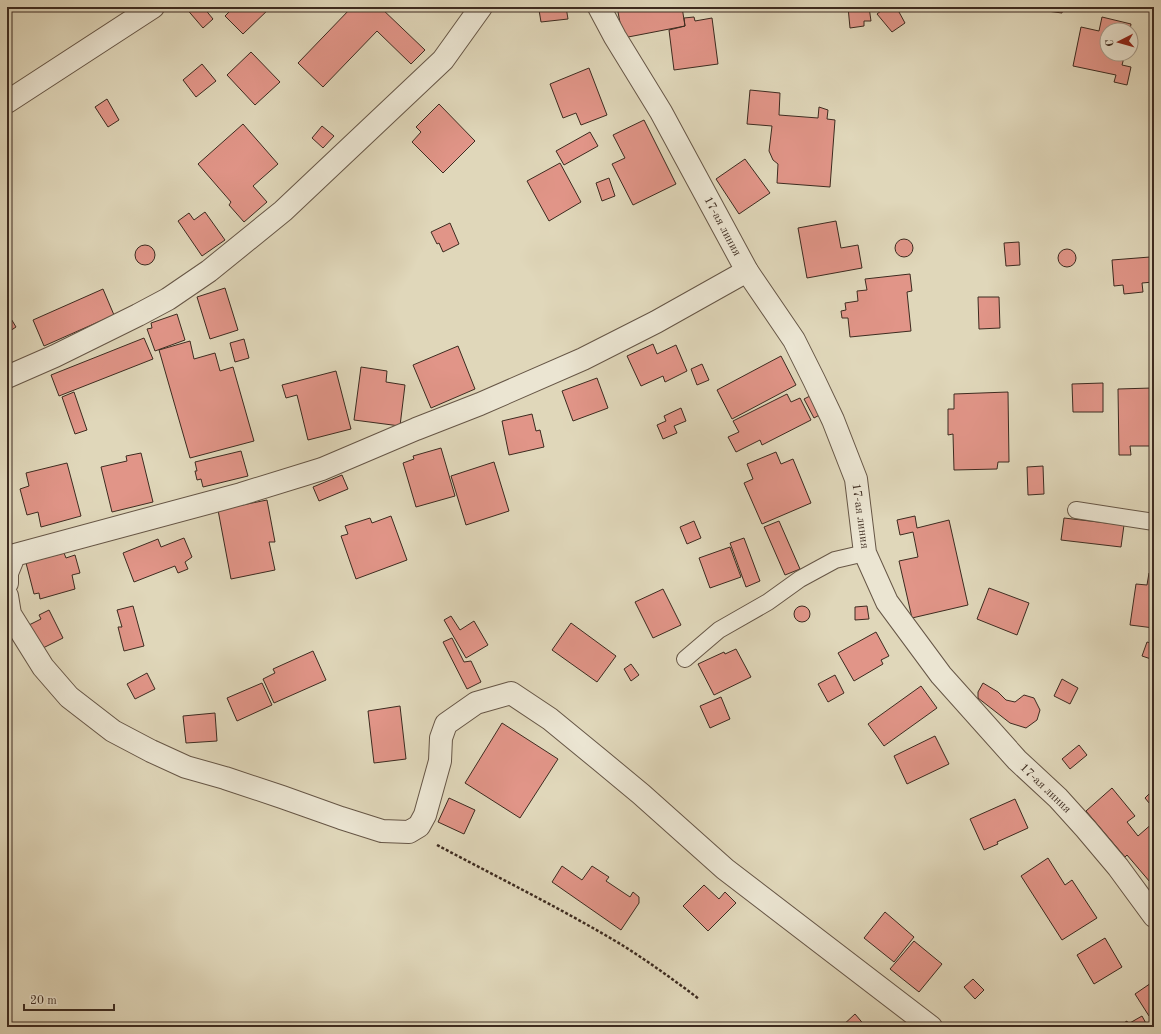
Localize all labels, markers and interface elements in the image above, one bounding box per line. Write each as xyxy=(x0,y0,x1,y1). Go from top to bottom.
north arrow xyxy=(1099,22,1139,62)
text: С xyxy=(1105,39,1116,47)
street label: 17-ая линия xyxy=(701,195,743,258)
street label: 17-ая линия xyxy=(849,483,871,549)
street label: 17-ая линия xyxy=(1018,762,1073,816)
scale bar xyxy=(24,986,114,1012)
text: 20 m xyxy=(30,995,57,1007)

